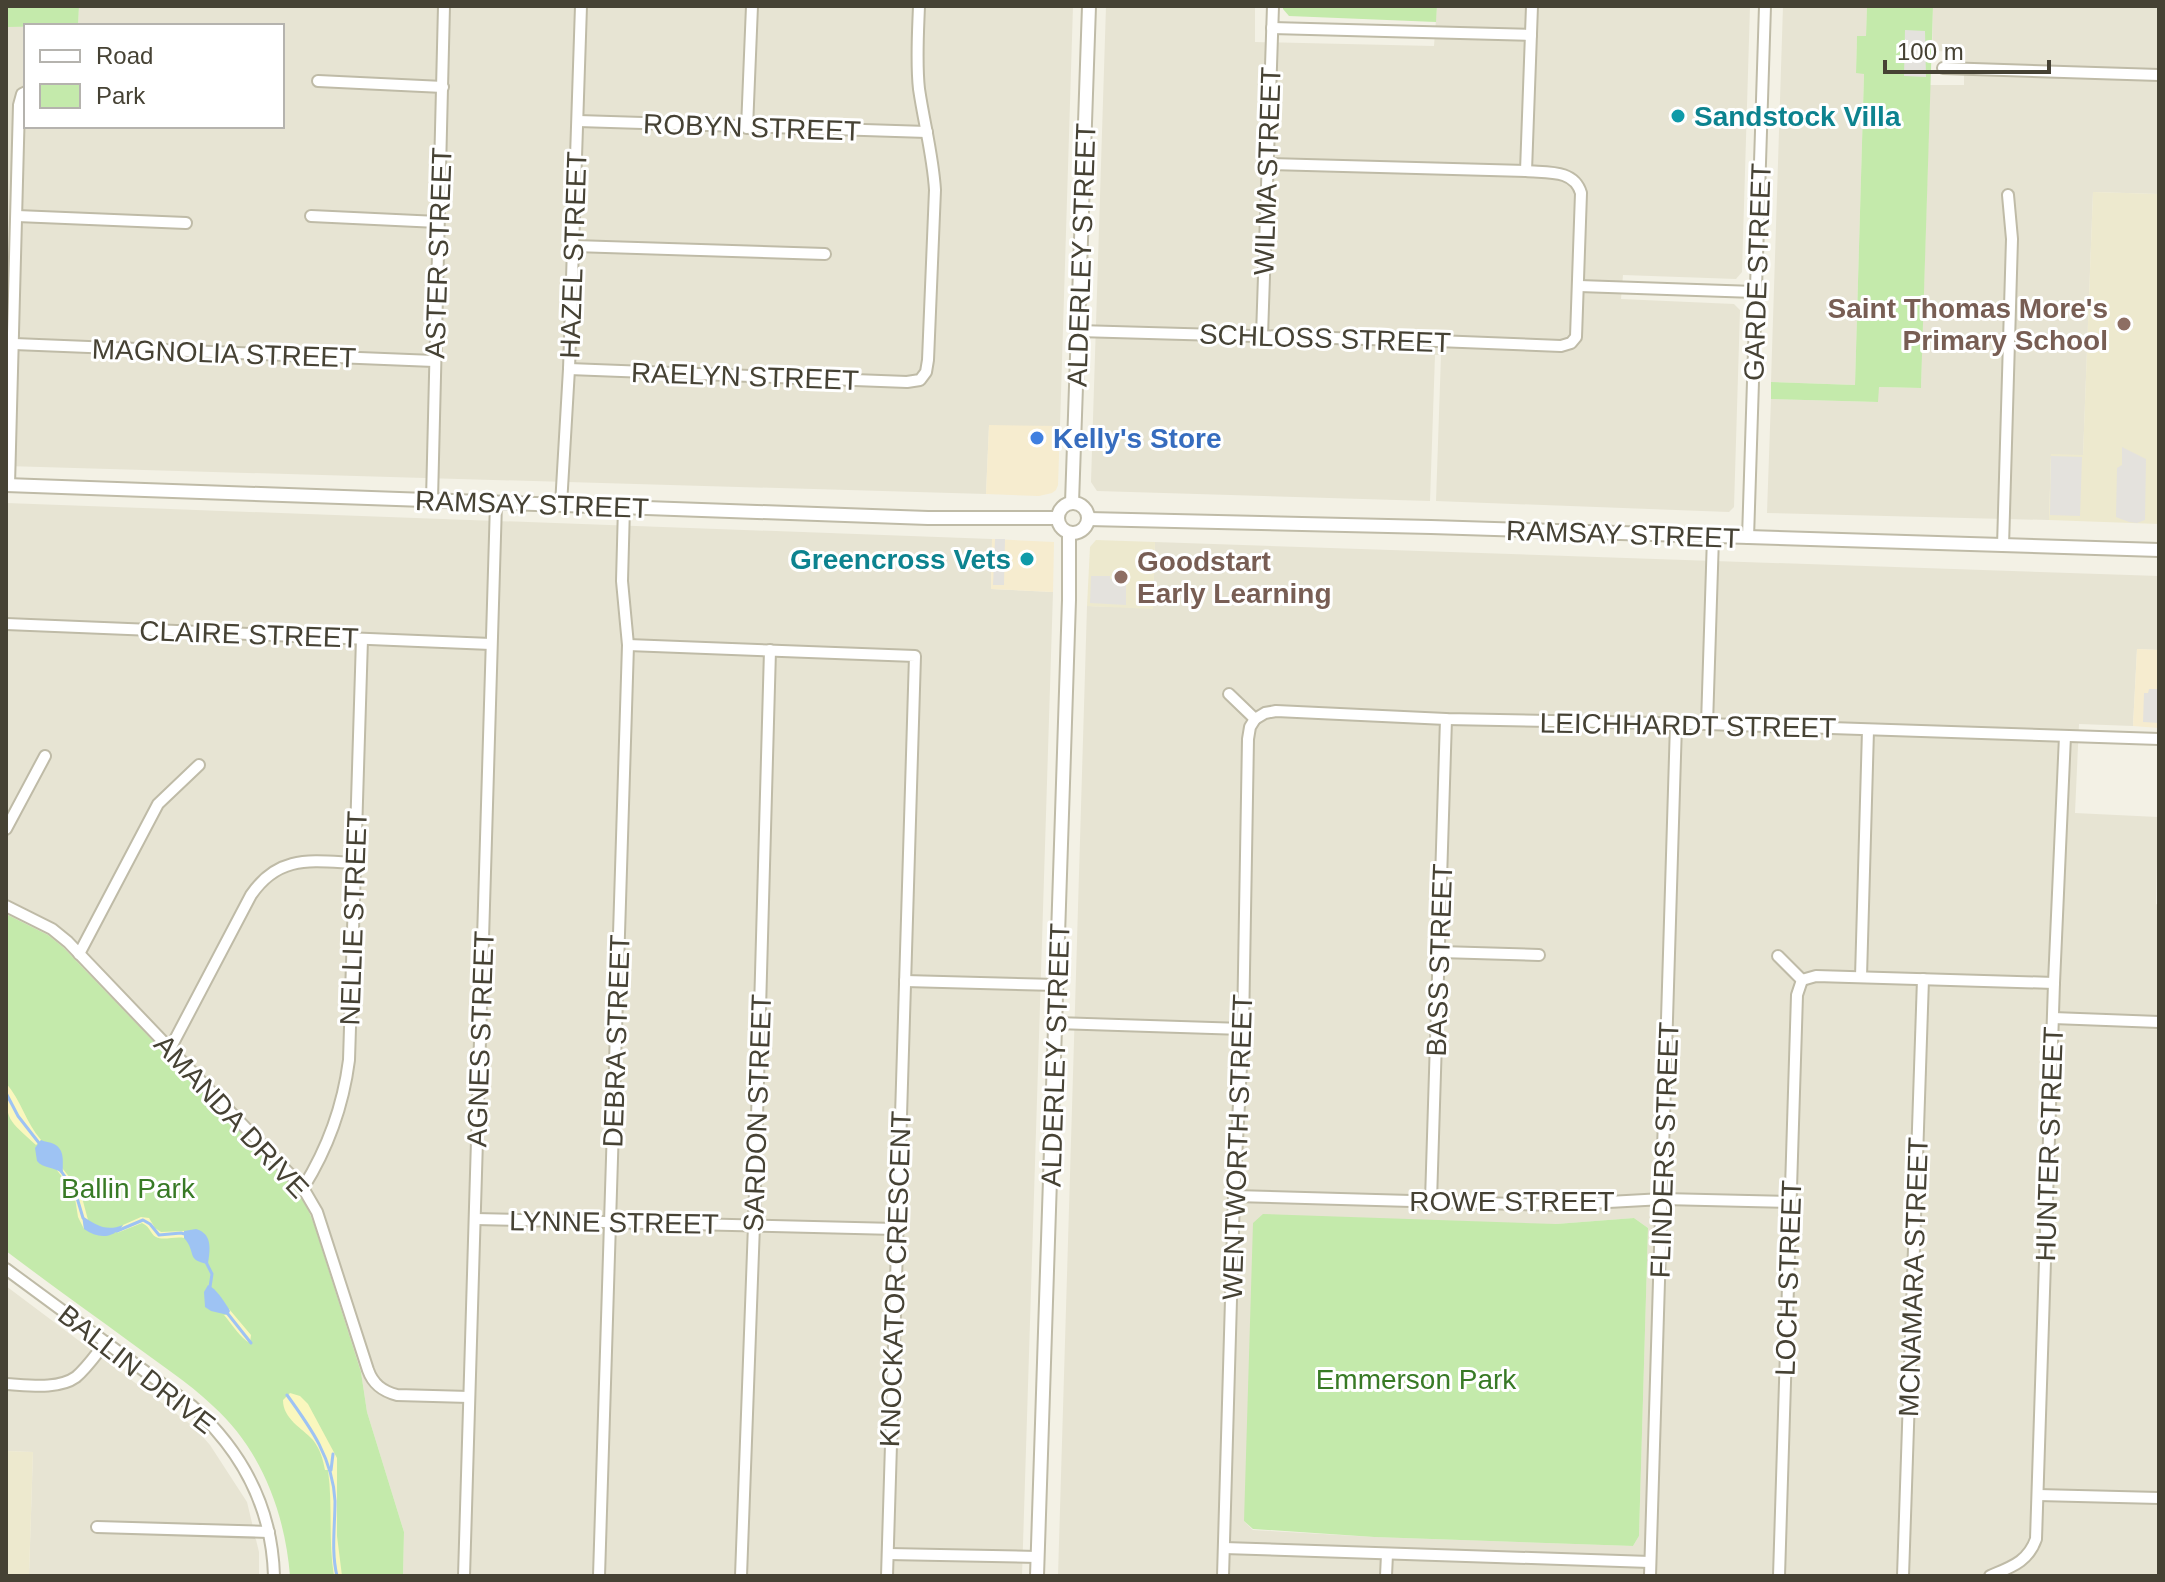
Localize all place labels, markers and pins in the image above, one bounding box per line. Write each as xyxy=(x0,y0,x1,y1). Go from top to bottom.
place label: Sandstock Villa xyxy=(1694,101,1901,132)
marker: Sandstock Villa xyxy=(1669,107,1687,125)
place label: Saint Thomas More's Primary School xyxy=(1828,293,2108,356)
marker: Saint Thomas More's Primary School xyxy=(2115,315,2133,333)
place label: Kelly's Store xyxy=(1053,423,1222,454)
marker: Kelly's Store xyxy=(1028,429,1046,447)
place label: Greencross Vets xyxy=(790,544,1011,575)
place label: Goodstart Early Learning xyxy=(1137,546,1332,609)
marker: Greencross Vets xyxy=(1018,550,1036,568)
marker: Goodstart Early Learning xyxy=(1112,568,1130,586)

